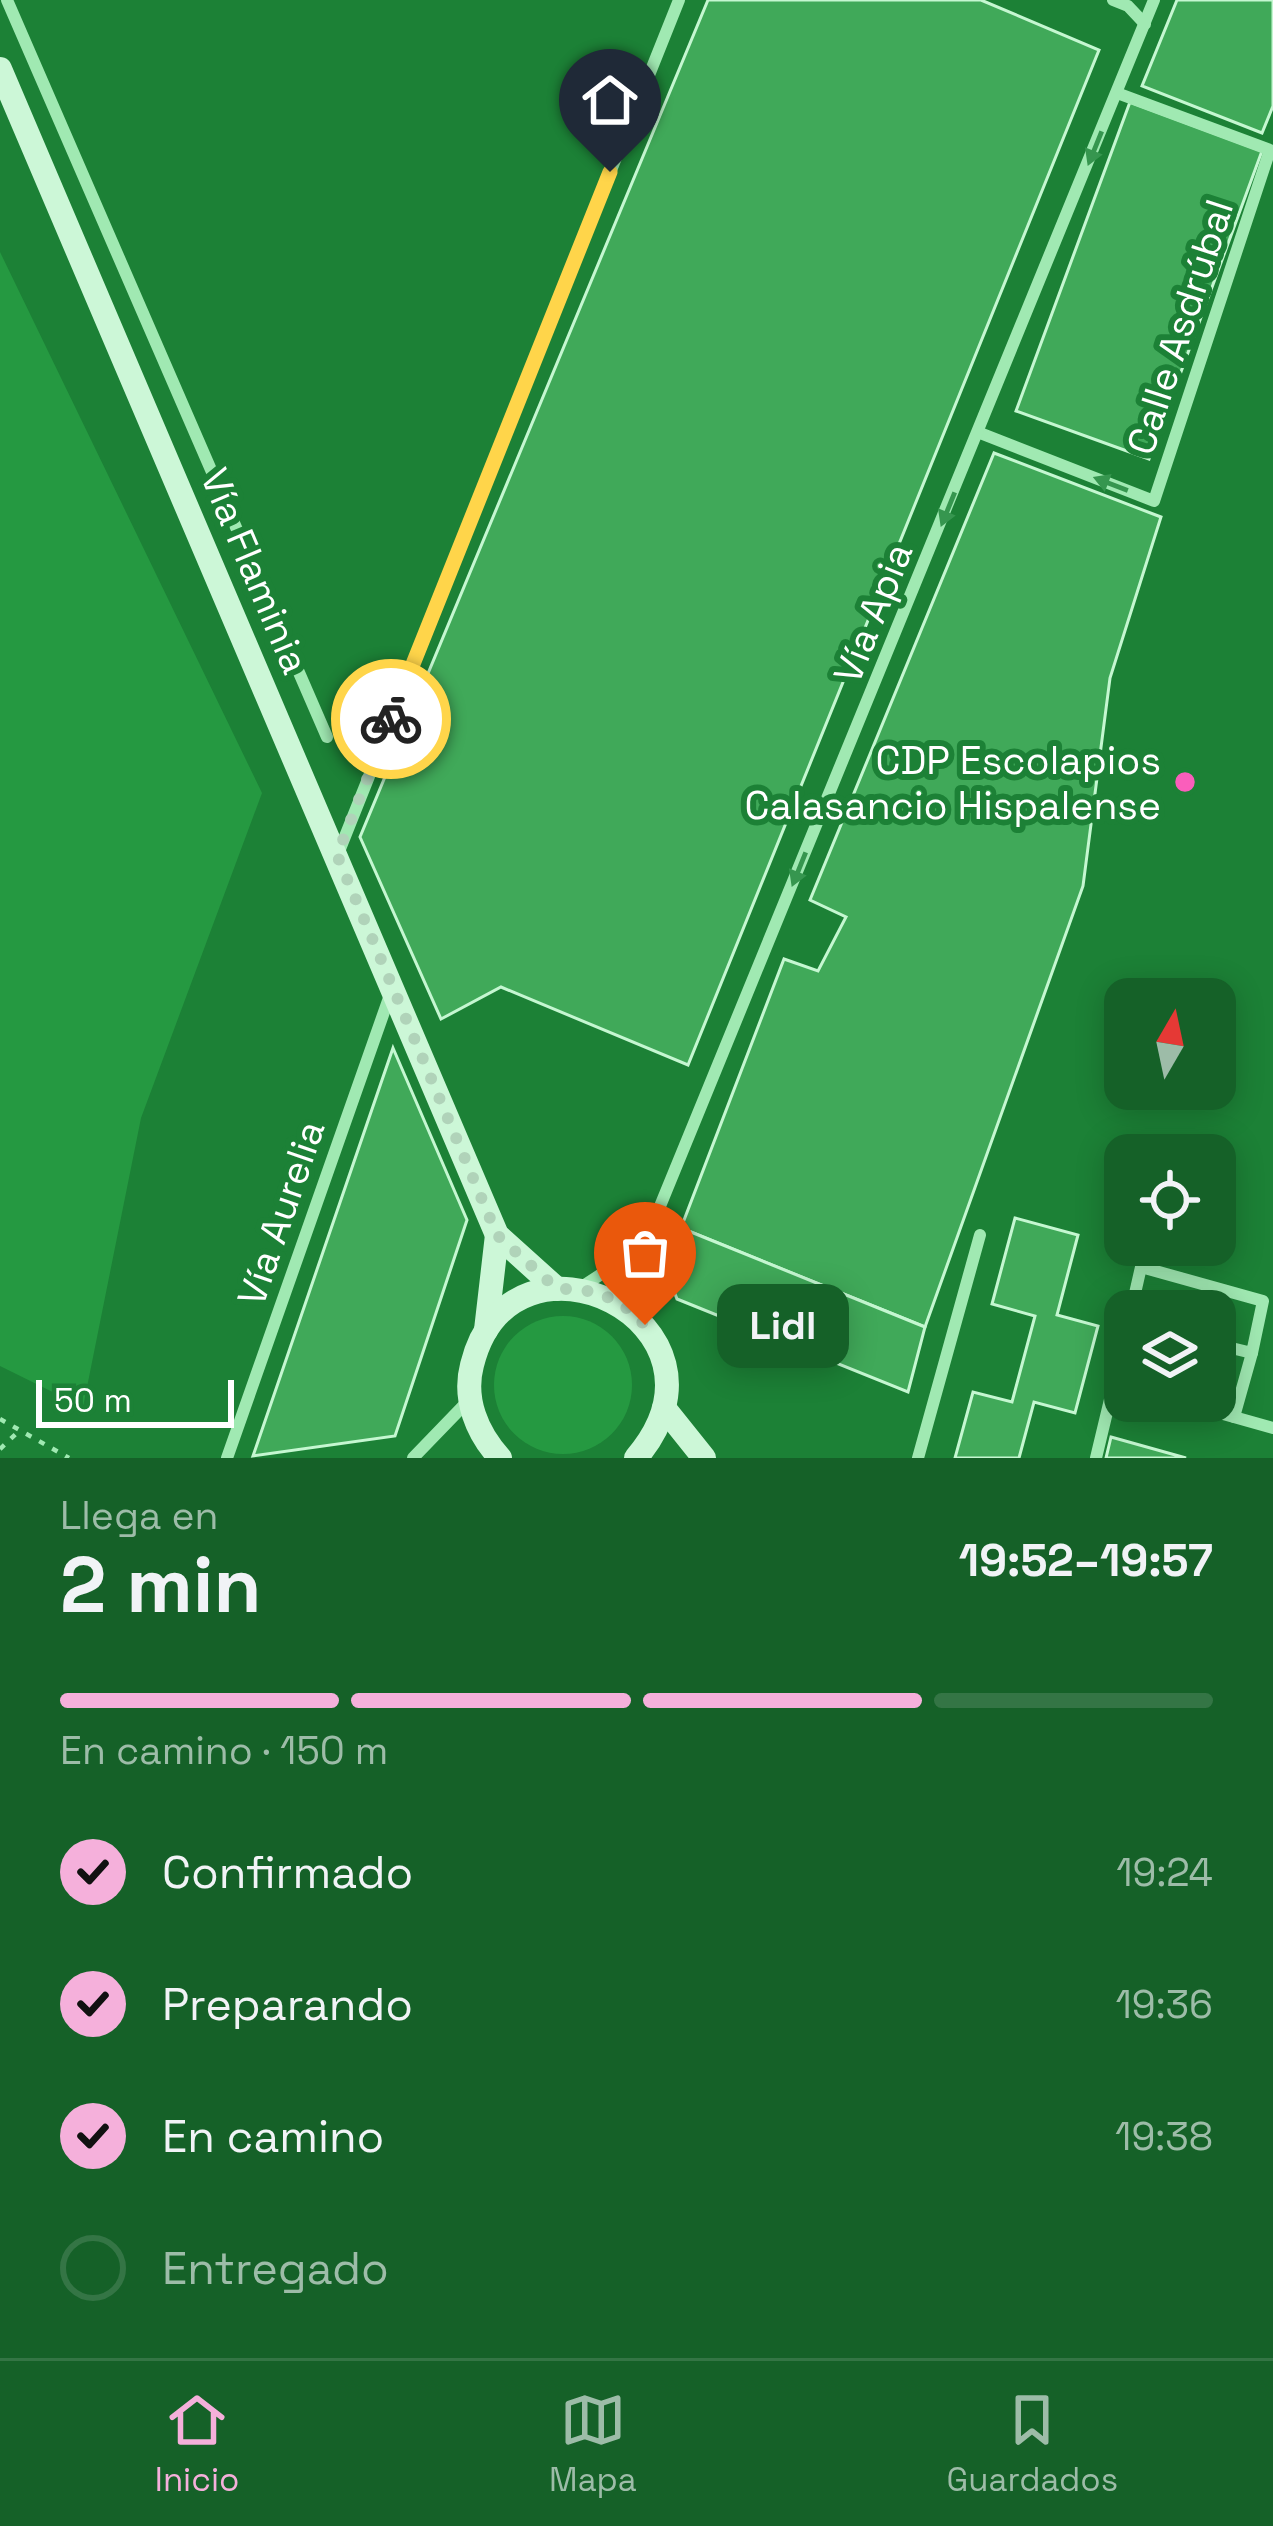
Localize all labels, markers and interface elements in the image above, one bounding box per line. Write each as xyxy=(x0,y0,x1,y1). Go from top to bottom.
pin xyxy=(559,49,661,172)
icon: home xyxy=(577,67,643,133)
one-way arrow xyxy=(1085,130,1104,166)
street label: Calle Asdrúbal xyxy=(1116,193,1244,461)
street label: Vía Flaminia xyxy=(190,461,320,681)
one-way arrow xyxy=(1093,474,1129,493)
one-way arrow xyxy=(938,491,957,527)
street label: Vía Apia xyxy=(823,536,923,690)
courier xyxy=(331,659,451,779)
icon: bike xyxy=(358,686,424,752)
place label: CDP Escolapios Calasancio Hispalense xyxy=(745,736,1161,830)
marker: CDP Escolapios Calasancio Hispalense xyxy=(1172,769,1198,795)
one-way arrow xyxy=(789,852,808,888)
north arrow xyxy=(1104,978,1236,1110)
map controls xyxy=(1104,978,1236,1422)
street label: Vía Aurelia xyxy=(226,1114,336,1312)
button: locate xyxy=(1104,1134,1236,1266)
pin xyxy=(594,1202,696,1325)
icon: bag xyxy=(612,1220,678,1286)
callout: Lidl xyxy=(717,1283,849,1367)
button: layers xyxy=(1104,1290,1236,1422)
text: Lidl xyxy=(750,1301,816,1350)
scale bar xyxy=(36,1374,234,1427)
text: 50 m xyxy=(54,1380,132,1422)
text: Llega en xyxy=(60,1491,218,1540)
text: 19:52–19:57 xyxy=(959,1532,1213,1589)
text: 2 min xyxy=(60,1535,262,1635)
text: En camino · 150 m xyxy=(60,1726,388,1775)
icon: check xyxy=(60,1839,126,1905)
text: Confirmado xyxy=(162,1844,413,1901)
text: 19:24 xyxy=(1116,1848,1213,1897)
icon: check xyxy=(60,1971,126,2037)
text: Preparando xyxy=(162,1976,413,2033)
text: 19:36 xyxy=(1116,1980,1213,2029)
icon: check xyxy=(60,2103,126,2169)
text: En camino xyxy=(162,2108,384,2165)
text: 19:38 xyxy=(1115,2112,1213,2161)
text: Entregado xyxy=(162,2240,389,2297)
tab: Inicio xyxy=(155,2387,239,2501)
tab: Mapa xyxy=(549,2387,637,2501)
tab: Guardados xyxy=(947,2387,1118,2501)

